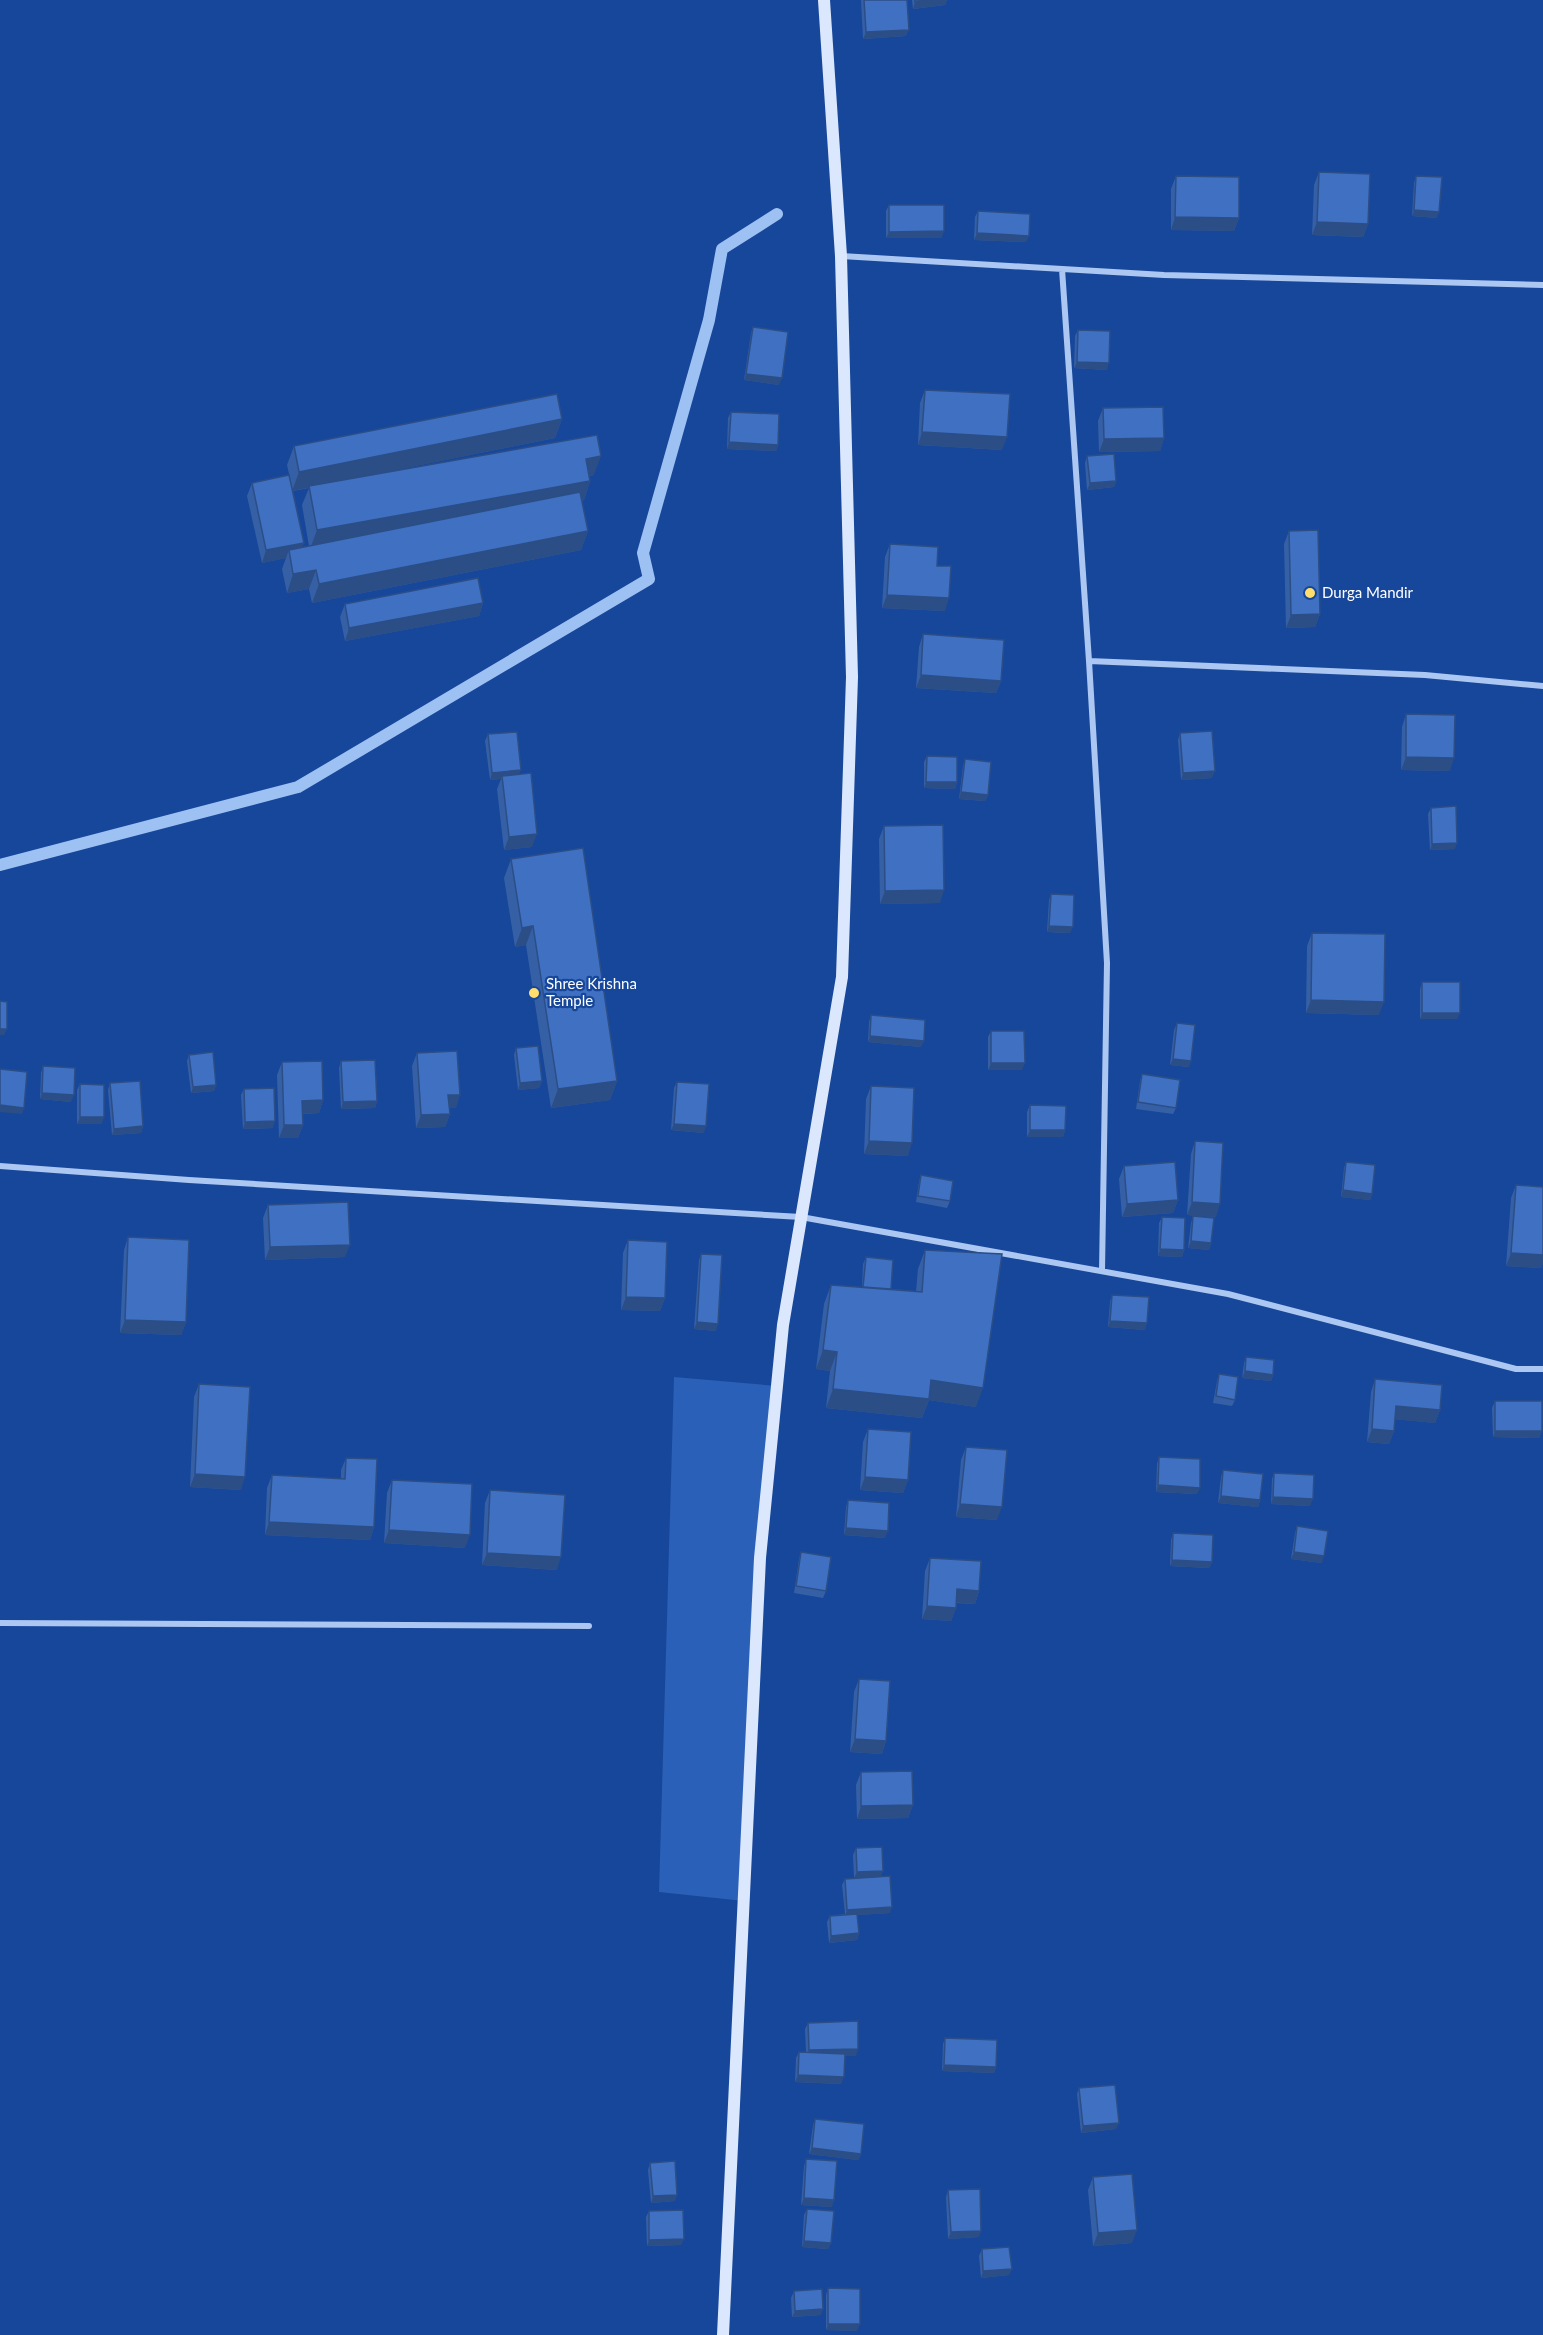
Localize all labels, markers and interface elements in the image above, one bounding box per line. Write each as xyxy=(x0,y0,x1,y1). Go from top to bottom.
place label: Durga Mandir xyxy=(1322,583,1414,601)
marker: Durga Mandir xyxy=(1303,586,1317,600)
place label: Shree Krishna Temple xyxy=(546,974,637,1009)
marker: Shree Krishna Temple xyxy=(527,986,541,1000)

